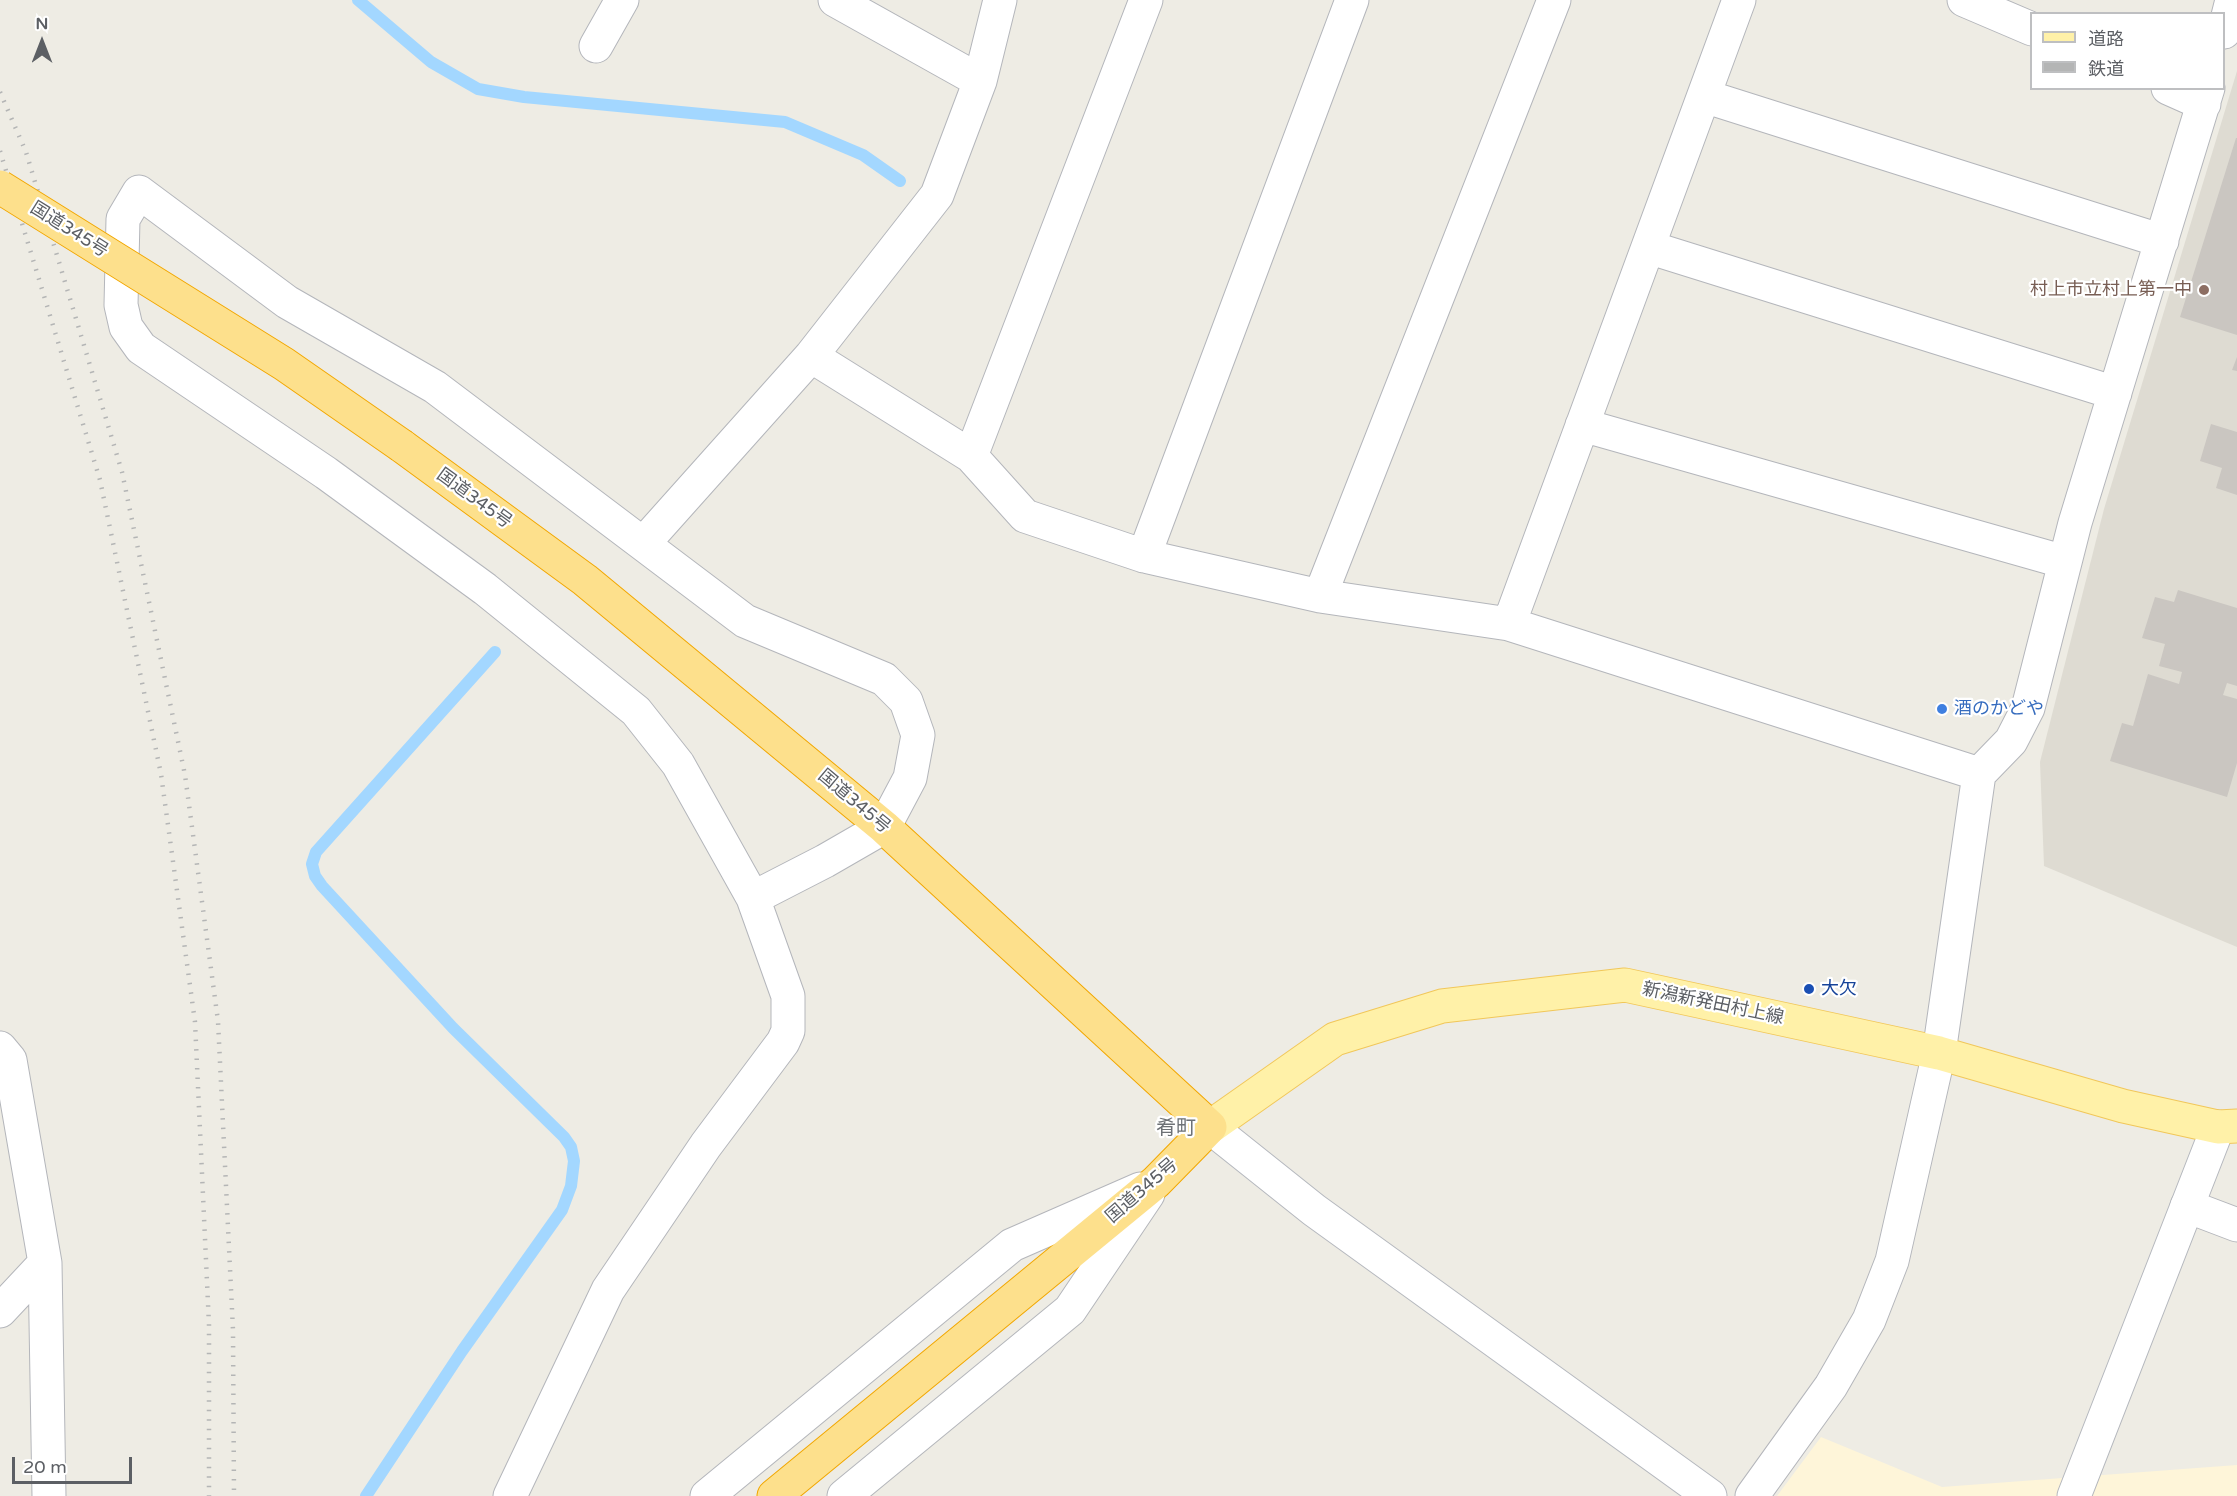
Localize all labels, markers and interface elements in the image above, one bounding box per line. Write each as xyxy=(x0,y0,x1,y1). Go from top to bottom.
north arrow xyxy=(12,12,72,72)
legend xyxy=(2030,12,2225,90)
text: N xyxy=(36,14,48,34)
text: 道路 xyxy=(2088,28,2124,50)
text: 鉄道 xyxy=(2088,58,2124,80)
street label: 国道345号 xyxy=(26,198,112,262)
place label: 村上市立村上第一中 xyxy=(2030,279,2192,301)
marker: 村上市立村上第一中 xyxy=(2197,283,2211,297)
street label: 国道345号 xyxy=(432,464,516,534)
place label: 酒のかどや xyxy=(1954,698,2044,720)
marker: 酒のかどや xyxy=(1935,702,1949,716)
street label: 国道345号 xyxy=(813,765,895,839)
street label: 新潟新発田村上線 xyxy=(1640,978,1786,1030)
place label: 大欠 xyxy=(1821,978,1857,1000)
marker: 大欠 xyxy=(1802,982,1816,996)
district label: 肴町 xyxy=(1156,1117,1196,1141)
street label: 国道345号 xyxy=(1102,1154,1182,1228)
scale bar xyxy=(15,1445,135,1483)
text: 20 m xyxy=(23,1456,67,1478)

